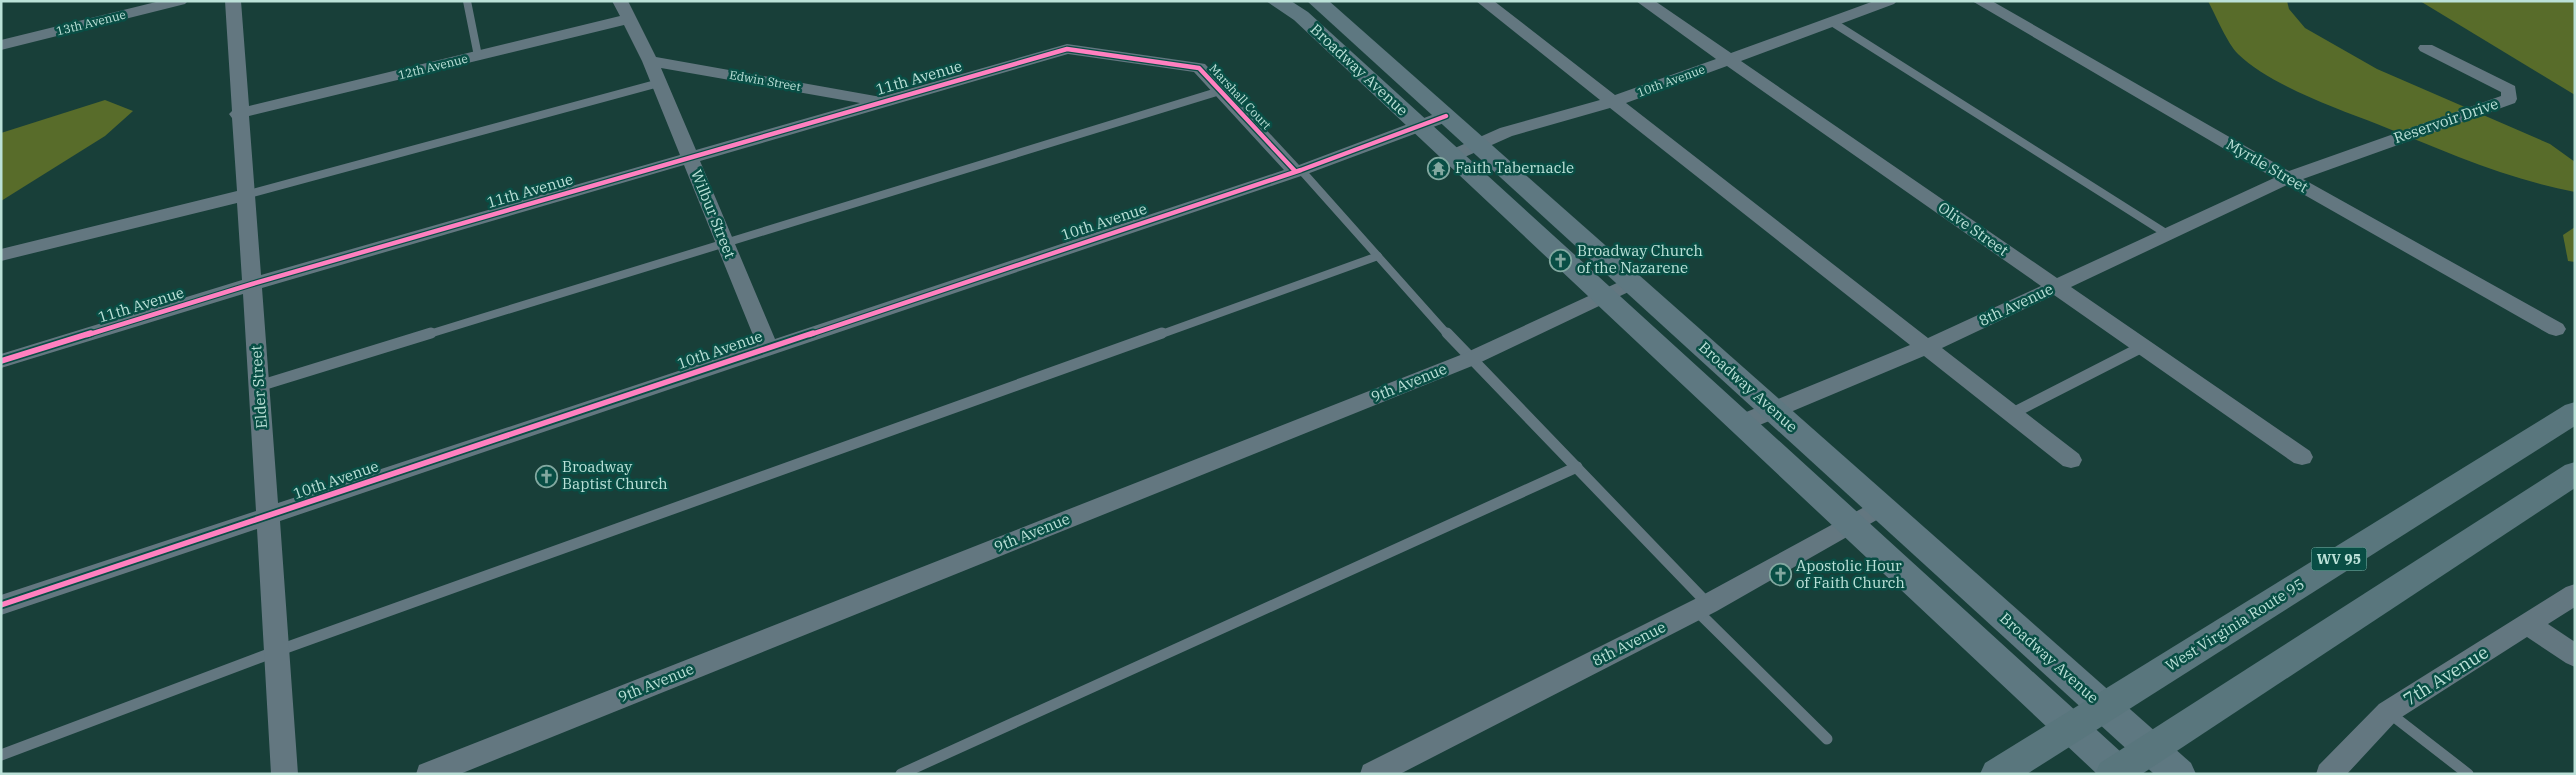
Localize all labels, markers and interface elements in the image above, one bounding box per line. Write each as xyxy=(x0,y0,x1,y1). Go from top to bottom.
street label: 13th Avenue xyxy=(55,7,127,38)
street label: Broadway Avenue xyxy=(1307,20,1412,120)
street label: 12th Avenue xyxy=(397,51,469,82)
street label: 11th Avenue xyxy=(874,56,964,99)
street label: Marshall Court xyxy=(1206,61,1274,132)
street label: 10th Avenue xyxy=(1635,61,1707,100)
street label: Edwin Street xyxy=(728,67,802,94)
street label: Reservoir Drive xyxy=(2391,94,2501,147)
street label: Myrtle Street xyxy=(2223,135,2312,197)
temple icon: Faith Tabernacle xyxy=(1427,156,1451,180)
place label: Faith Tabernacle xyxy=(1455,158,1574,177)
street label: Wilbur Street xyxy=(687,167,740,261)
street label: 11th Avenue xyxy=(485,169,575,212)
street label: Olive Street xyxy=(1934,197,2012,260)
street label: 10th Avenue xyxy=(1059,199,1149,244)
place label: Broadway Church of the Nazarene xyxy=(1577,241,1703,277)
church icon: Broadway Church of the Nazarene xyxy=(1549,248,1573,272)
street label: 8th Avenue xyxy=(1976,279,2056,330)
street label: 11th Avenue xyxy=(96,282,186,327)
street label: 10th Avenue xyxy=(675,326,765,373)
street label: Broadway Avenue xyxy=(1695,337,1802,436)
street label: Elder Street xyxy=(246,345,271,429)
street label: 9th Avenue xyxy=(1368,359,1449,406)
street label: 10th Avenue xyxy=(291,456,381,503)
place label: Broadway Baptist Church xyxy=(562,457,668,493)
church icon: Broadway Baptist Church xyxy=(534,464,558,488)
street label: 9th Avenue xyxy=(991,509,1072,556)
road number: WV 95 xyxy=(2312,548,2366,570)
place label: Apostolic Hour of Faith Church xyxy=(1796,556,1905,592)
church icon: Apostolic Hour of Faith Church xyxy=(1768,563,1792,587)
street label: West Virginia Route 95 xyxy=(2162,574,2308,675)
street label: Broadway Avenue xyxy=(1996,608,2103,707)
street label: 8th Avenue xyxy=(1589,617,1669,670)
street label: 7th Avenue xyxy=(2399,640,2492,711)
street label: 9th Avenue xyxy=(615,659,696,706)

